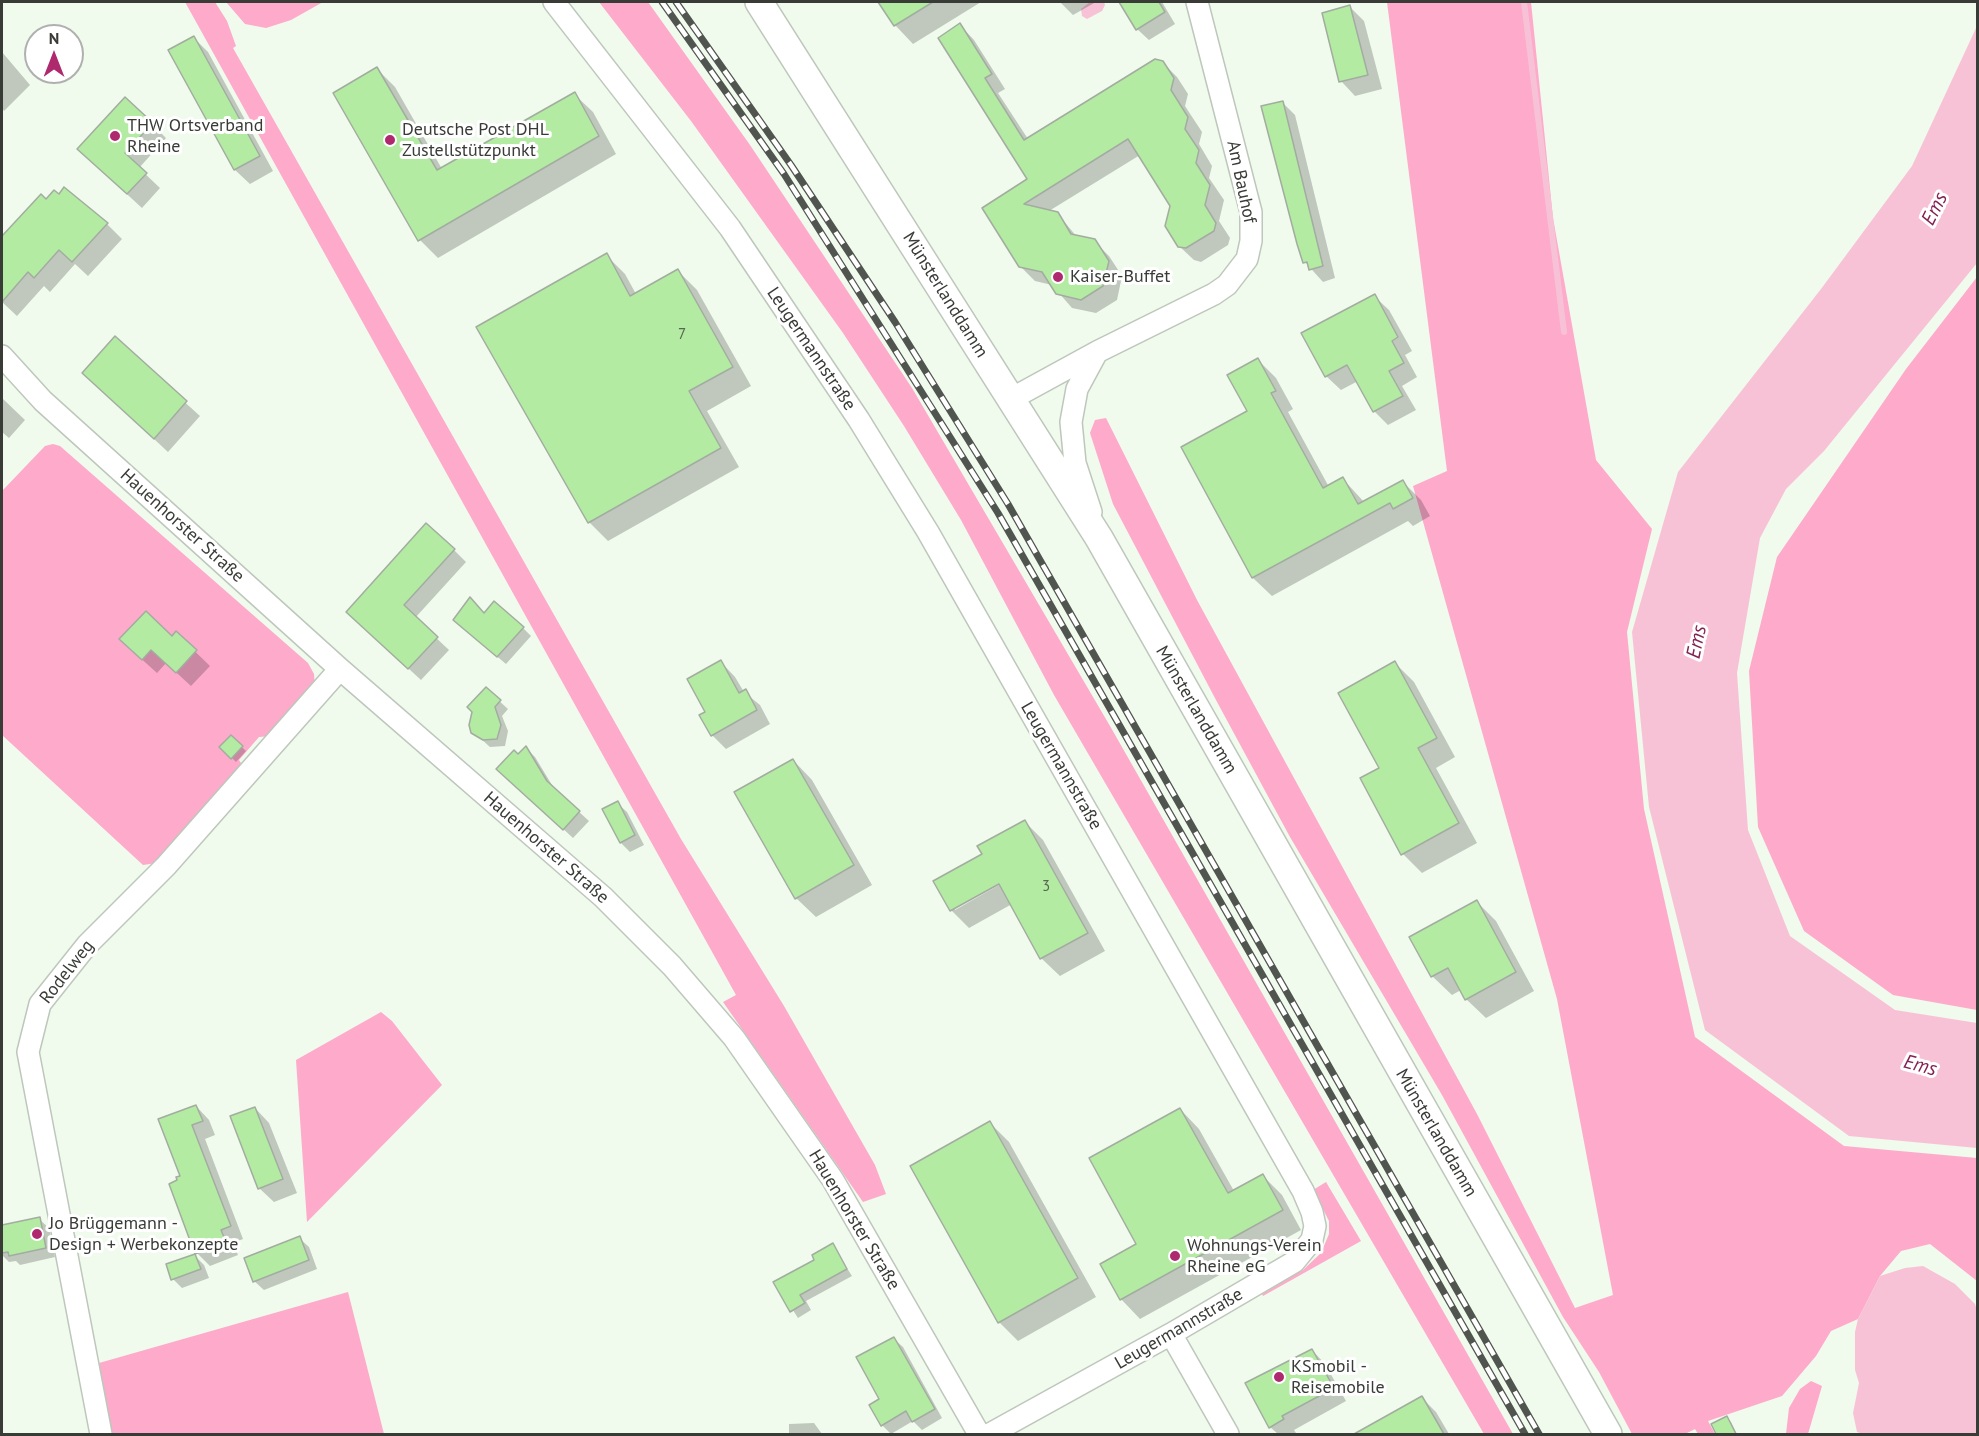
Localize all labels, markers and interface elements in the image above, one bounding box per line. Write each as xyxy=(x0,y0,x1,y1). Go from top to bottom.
north arrow xyxy=(24,24,84,84)
text: N xyxy=(49,28,59,48)
place label: THW Ortsverband Rheine xyxy=(127,115,263,158)
place label: Deutsche Post DHL Zustellstützpunkt xyxy=(402,119,549,162)
marker: THW Ortsverband Rheine xyxy=(108,129,122,143)
marker: Deutsche Post DHL Zustellstützpunkt xyxy=(383,133,397,147)
street label: Am Bauhof xyxy=(1222,139,1260,225)
water label: Ems xyxy=(1917,189,1953,229)
street label: Münsterlanddamm xyxy=(898,228,992,362)
place label: Kaiser-Buffet xyxy=(1070,266,1170,288)
marker: Kaiser-Buffet xyxy=(1051,270,1065,284)
street label: Leugermannstraße xyxy=(762,283,860,415)
house number: 7 xyxy=(678,326,686,344)
street label: Hauenhorster Straße xyxy=(116,465,248,587)
water label: Ems xyxy=(1682,623,1712,661)
street label: Münsterlanddamm xyxy=(1151,642,1241,778)
street label: Leugermannstraße xyxy=(1016,698,1106,834)
street label: Hauenhorster Straße xyxy=(479,788,613,908)
house number: 3 xyxy=(1042,878,1050,896)
street label: Rodelweg xyxy=(35,936,99,1008)
water label: Ems xyxy=(1901,1050,1939,1082)
street label: Münsterlanddamm xyxy=(1391,1065,1481,1201)
street label: Hauenhorster Straße xyxy=(804,1146,904,1294)
place label: Jo Brüggemann - Design + Werbekonzepte xyxy=(49,1213,238,1256)
marker: Jo Brüggemann - Design + Werbekonzepte xyxy=(30,1227,44,1241)
place label: Wohnungs-Verein Rheine eG xyxy=(1187,1235,1321,1278)
marker: Wohnungs-Verein Rheine eG xyxy=(1168,1249,1182,1263)
street label: Leugermannstraße xyxy=(1111,1284,1247,1374)
place label: KSmobil - Reisemobile xyxy=(1291,1356,1385,1398)
marker: KSmobil - Reisemobile xyxy=(1272,1370,1286,1384)

